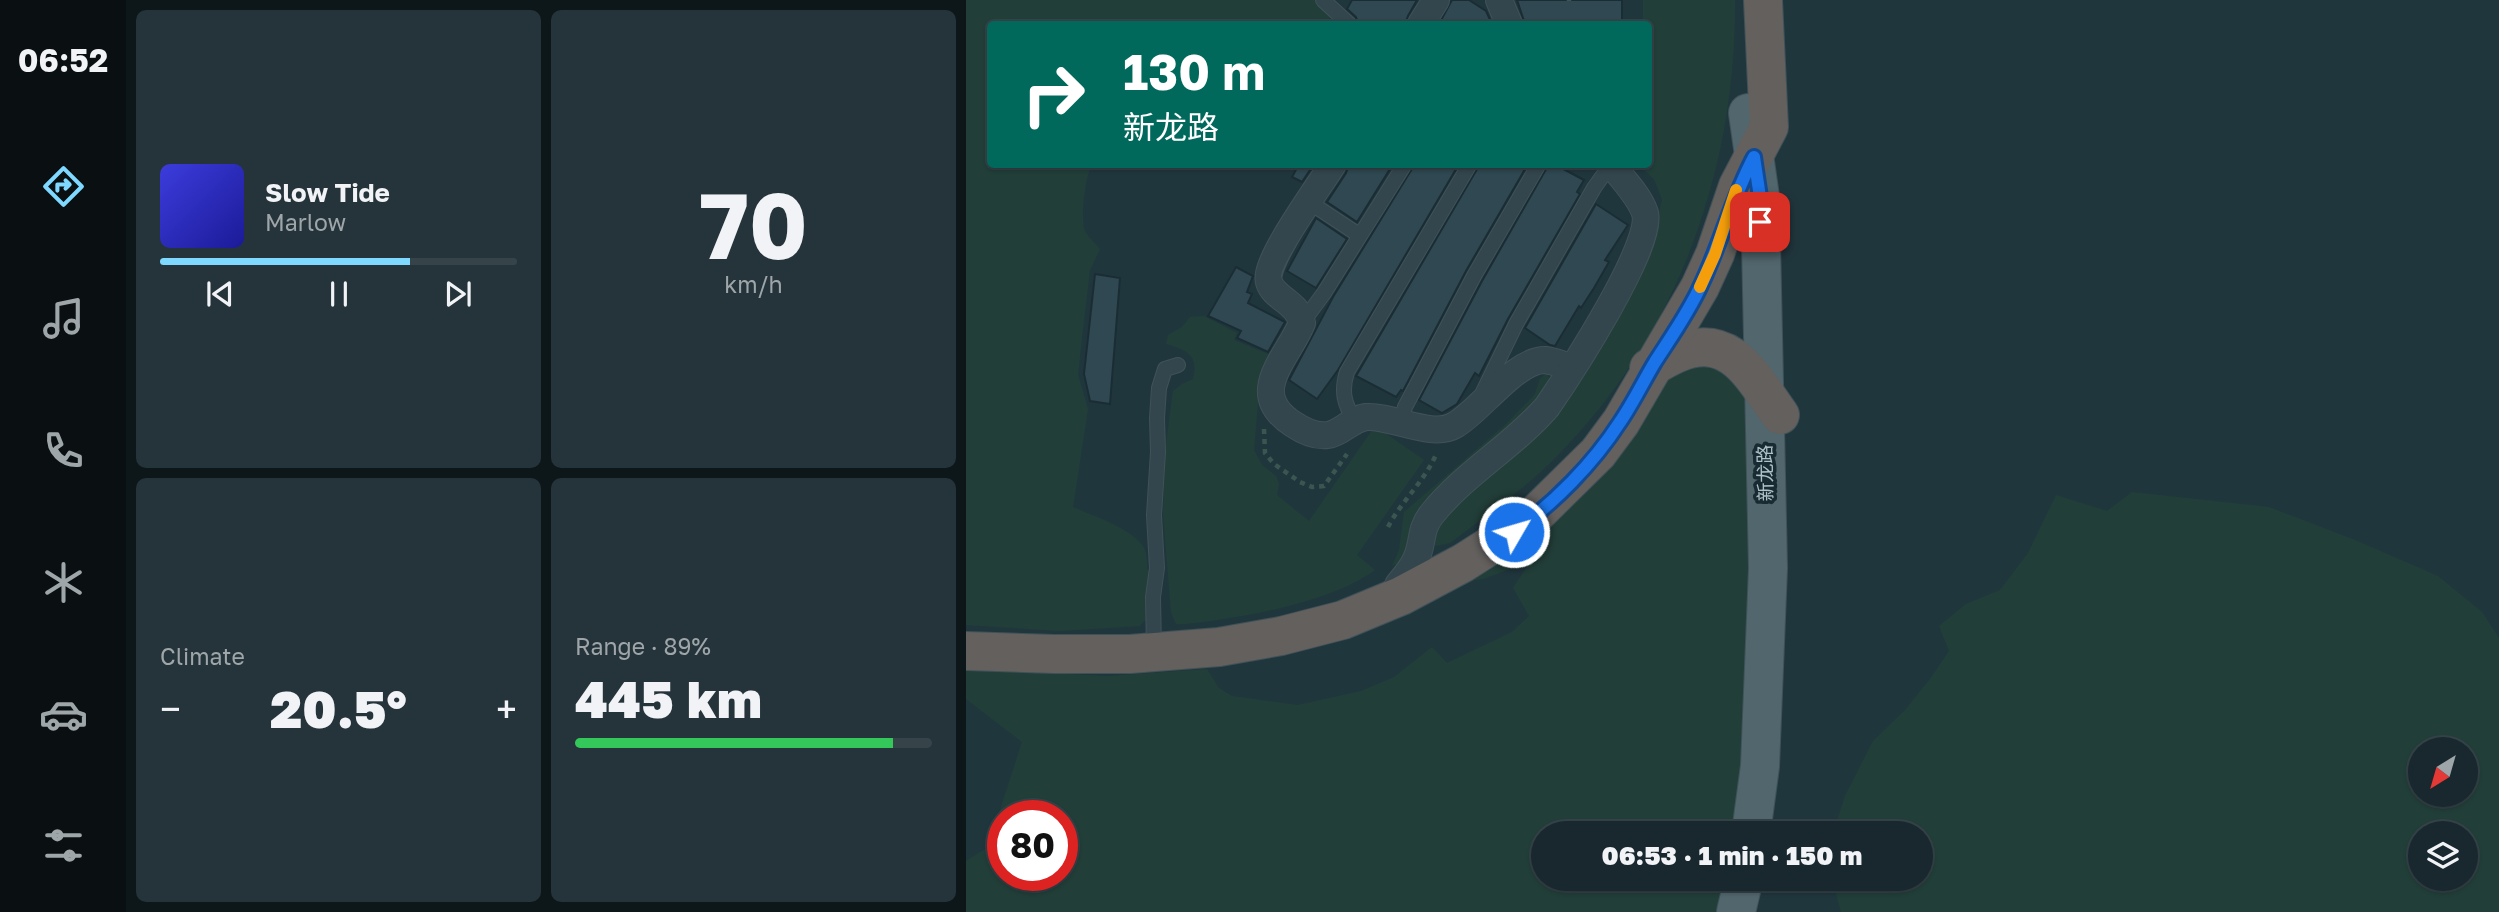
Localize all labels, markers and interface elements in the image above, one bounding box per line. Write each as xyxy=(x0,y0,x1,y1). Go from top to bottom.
text: 06:52 xyxy=(18,41,108,79)
text: 130 m xyxy=(1123,42,1265,101)
icon: right xyxy=(1008,49,1099,140)
text: 新龙路 xyxy=(1123,108,1219,146)
icon: directions xyxy=(39,162,88,211)
text: 70 xyxy=(699,170,808,279)
text: Slow Tide xyxy=(265,177,390,208)
pin xyxy=(1730,192,1790,252)
icon: arrive xyxy=(1741,203,1779,241)
text: Marlow xyxy=(265,208,346,236)
text: km/h xyxy=(724,270,783,298)
icon: previous xyxy=(201,275,239,313)
icon: pause xyxy=(320,275,358,313)
icon: next xyxy=(439,275,477,313)
icon: music xyxy=(39,294,88,343)
icon: phone xyxy=(39,426,88,475)
street label: 新龙路 xyxy=(1753,444,1776,502)
position arrow xyxy=(1477,495,1551,569)
icon: climate xyxy=(39,558,88,607)
text: Range · 89% xyxy=(575,632,711,660)
text: Climate xyxy=(160,642,245,670)
text: 445 km xyxy=(575,667,762,729)
text: 20.5° xyxy=(270,677,407,739)
text: − xyxy=(160,686,181,731)
text: + xyxy=(496,686,517,731)
icon: car xyxy=(39,690,88,739)
north arrow xyxy=(2408,737,2478,807)
map controls xyxy=(2408,737,2478,891)
speed limit sign: 80 xyxy=(987,800,1078,891)
icon: filters xyxy=(39,821,88,870)
button: layers xyxy=(2408,821,2478,891)
text: 06:53 · 1 min · 150 m xyxy=(1602,840,1863,871)

